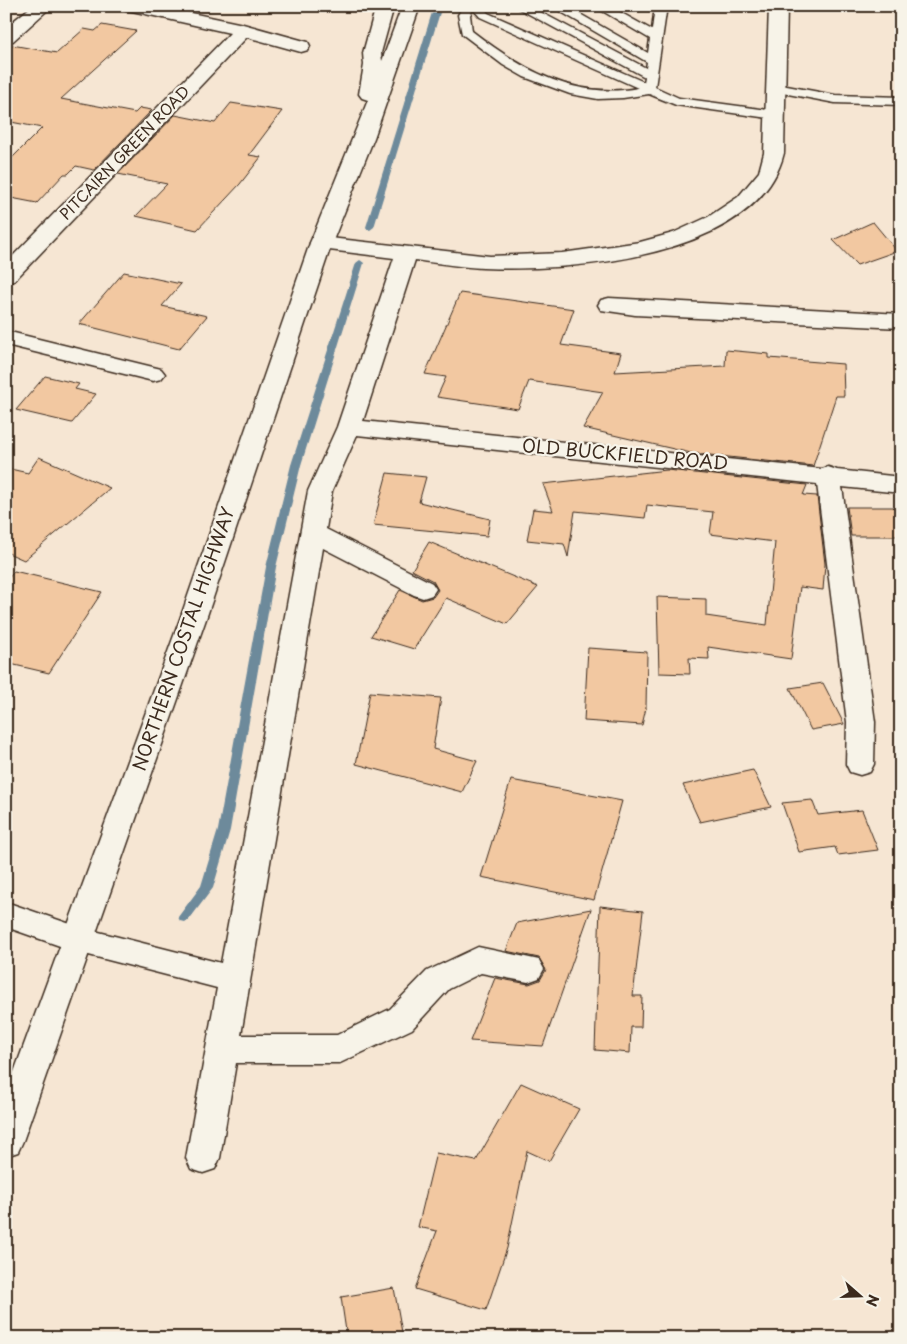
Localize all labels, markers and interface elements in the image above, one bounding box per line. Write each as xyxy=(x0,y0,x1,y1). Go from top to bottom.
street label: PITCAIRN GREEN ROAD xyxy=(53,80,194,224)
street label: OLD BUCKFIELD ROAD xyxy=(521,431,729,476)
street label: NORTHERN COSTAL HIGHWAY xyxy=(125,503,241,774)
north arrow xyxy=(834,1272,884,1322)
text: N xyxy=(861,1292,884,1309)

